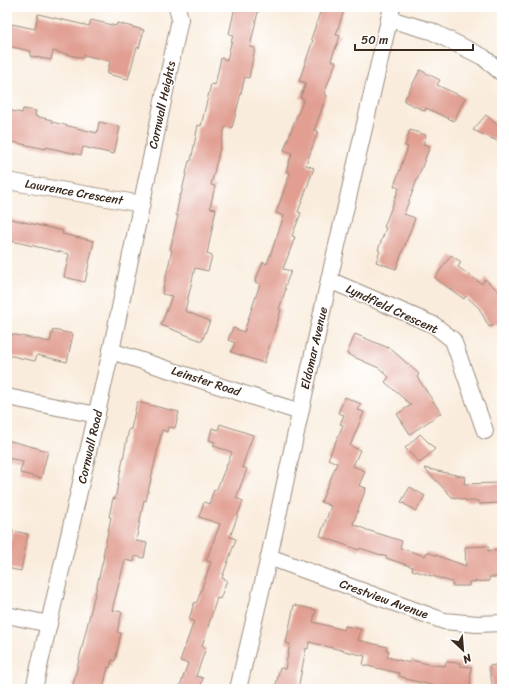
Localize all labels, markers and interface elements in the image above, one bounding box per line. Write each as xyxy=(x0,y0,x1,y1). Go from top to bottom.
scale bar xyxy=(355,26,473,52)
text: 50 m xyxy=(361,29,388,51)
street label: Cornwall Heights xyxy=(142,59,182,151)
street label: Lawrence Crescent xyxy=(23,173,126,212)
street label: Lyndfield Crescent xyxy=(342,278,442,340)
street label: Eldomar Avenue xyxy=(294,305,334,391)
street label: Leinster Road xyxy=(169,360,244,403)
street label: Cornwall Road xyxy=(71,407,109,486)
street label: Crestview Avenue xyxy=(336,573,432,625)
north arrow xyxy=(443,630,483,670)
text: N xyxy=(459,648,476,669)

